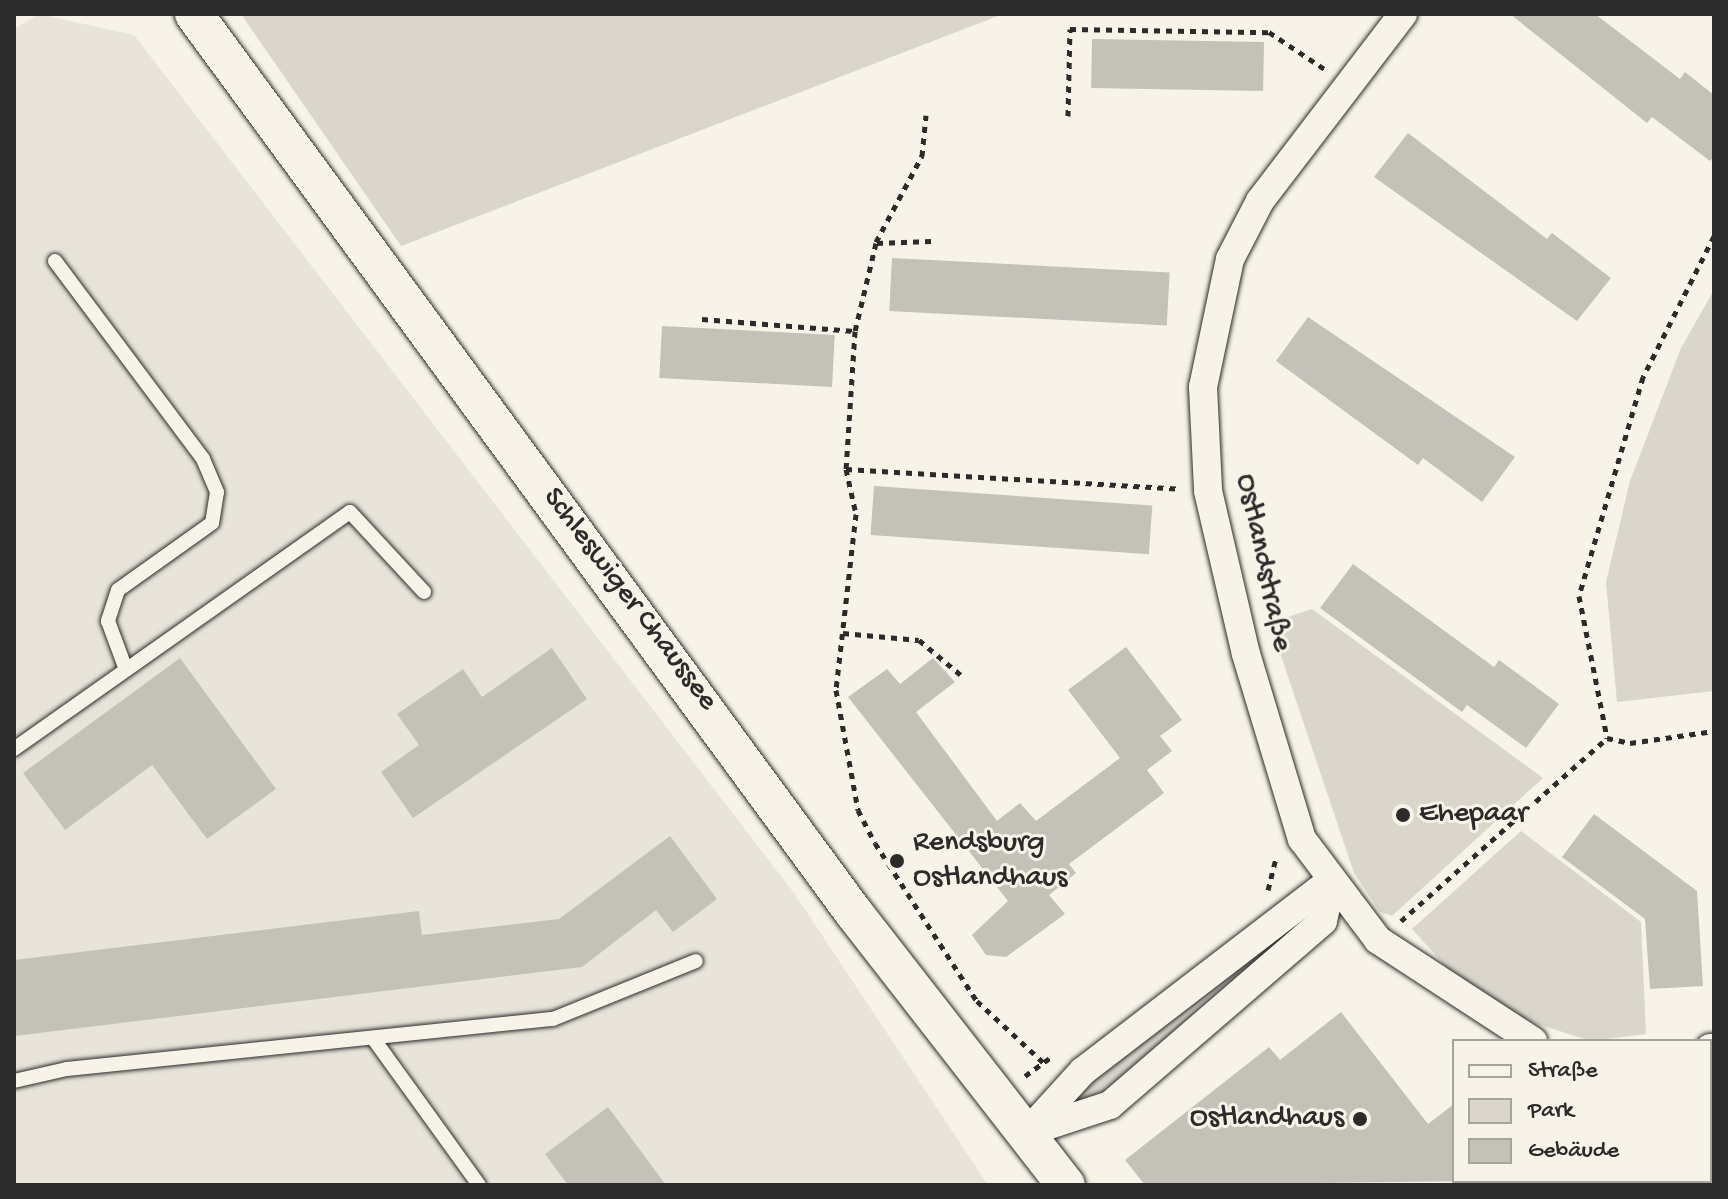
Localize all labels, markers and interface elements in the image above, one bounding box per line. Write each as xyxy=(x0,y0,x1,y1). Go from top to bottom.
street label: Ostlandstraße xyxy=(1226,471,1298,655)
street label: Schleswiger Chaussee xyxy=(534,482,724,718)
place label: Ehepaar xyxy=(1419,797,1528,833)
marker: Ehepaar xyxy=(1394,806,1412,824)
place label: Rendsburg Ostlandhaus xyxy=(913,826,1067,896)
marker: Rendsburg Ostlandhaus xyxy=(888,852,906,870)
legend xyxy=(1452,1039,1712,1183)
text: Straße xyxy=(1528,1057,1598,1086)
text: Park xyxy=(1528,1097,1574,1126)
place label: Ostlandhaus xyxy=(1190,1101,1344,1137)
marker: Ostlandhaus xyxy=(1351,1110,1369,1128)
text: Gebäude xyxy=(1528,1137,1619,1166)

